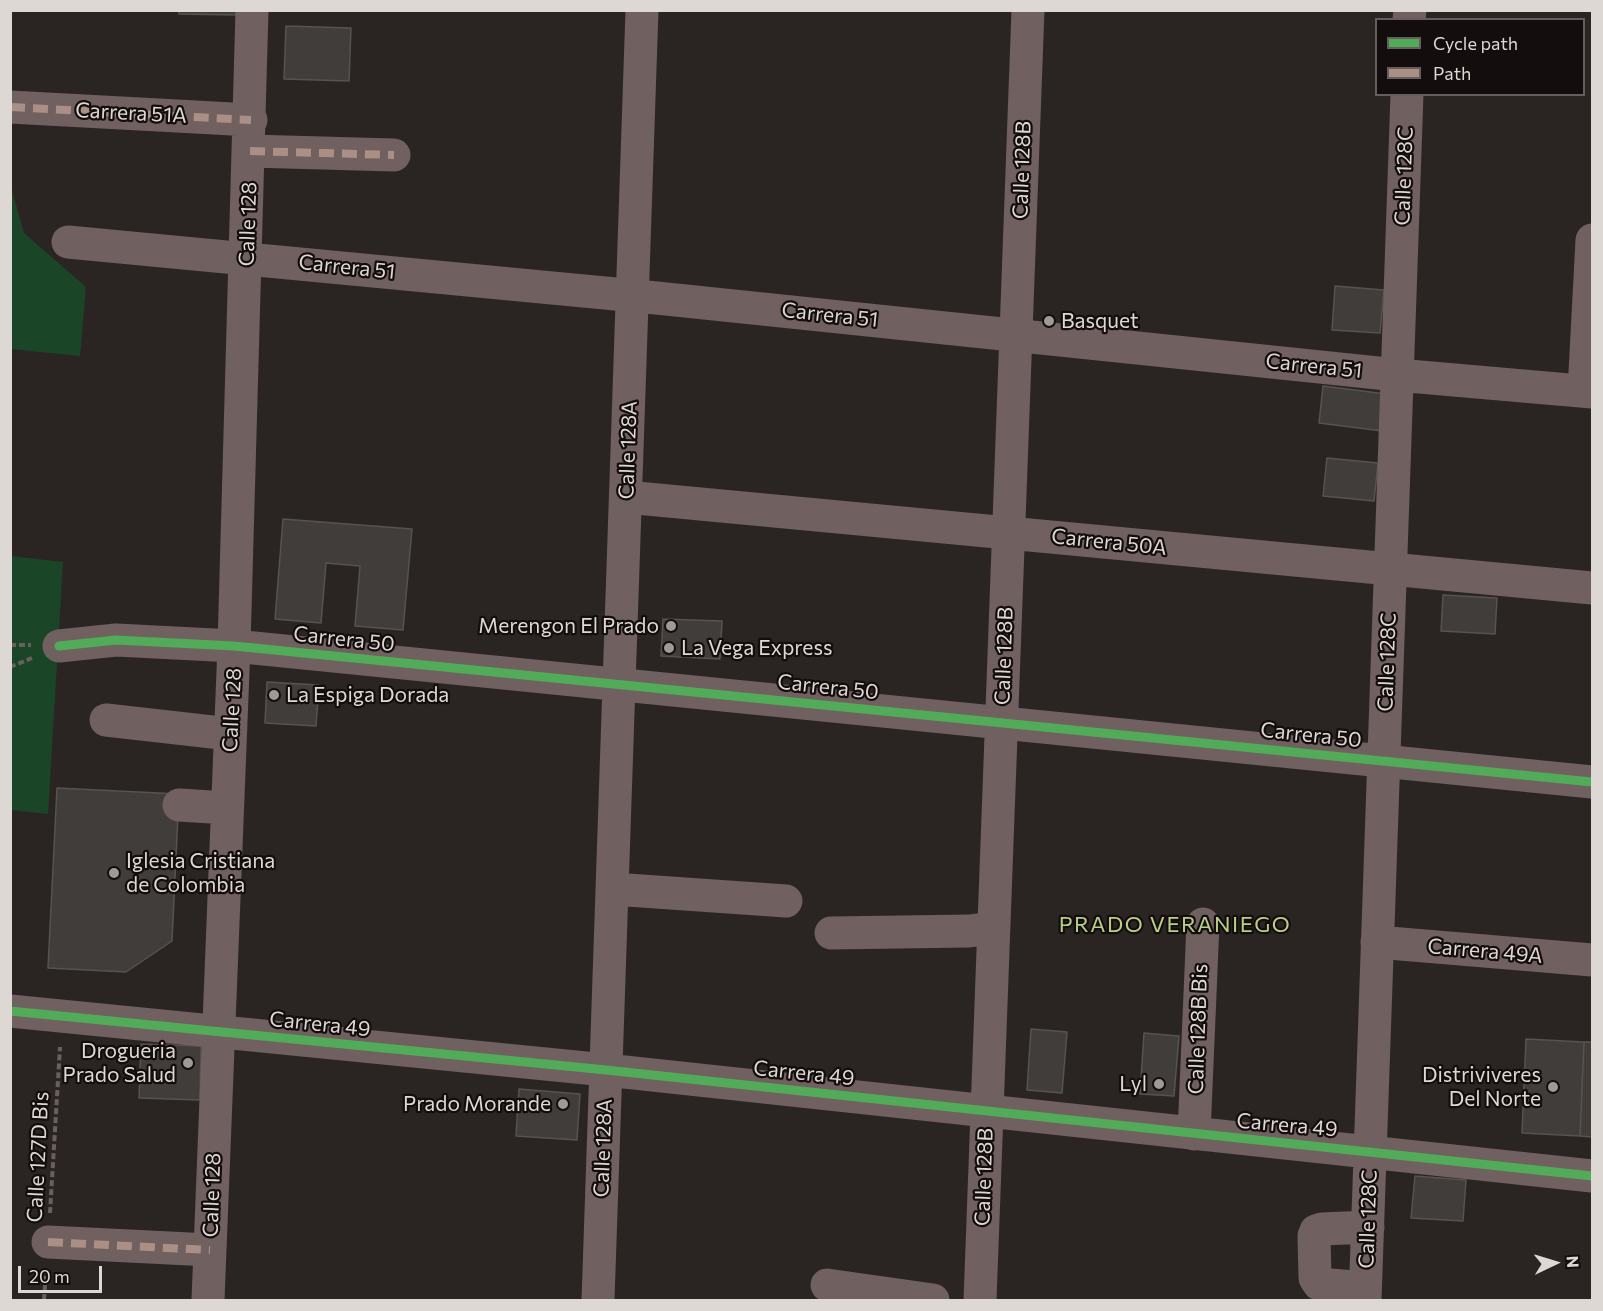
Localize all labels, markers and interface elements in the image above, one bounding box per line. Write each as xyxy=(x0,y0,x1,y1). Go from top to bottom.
legend xyxy=(1375,18,1585,96)
text: Cycle path xyxy=(1433,32,1518,54)
text: Path xyxy=(1433,62,1471,84)
street label: Carrera 51A xyxy=(75,97,187,129)
street label: Calle 128B xyxy=(1008,121,1036,219)
street label: Calle 128C xyxy=(1390,126,1418,226)
street label: Calle 128 xyxy=(234,181,262,267)
street label: Carrera 51 xyxy=(297,249,397,285)
street label: Carrera 51 xyxy=(780,297,880,333)
place label: Basquet xyxy=(1061,308,1139,334)
marker: Basquet xyxy=(1042,314,1056,328)
street label: Carrera 51 xyxy=(1264,348,1364,384)
street label: Calle 128A xyxy=(614,400,642,500)
street label: Carrera 50A xyxy=(1050,523,1168,561)
street label: Calle 128B xyxy=(990,607,1018,705)
street label: Calle 128C xyxy=(1373,612,1401,712)
place label: Merengon El Prado xyxy=(478,613,659,639)
marker: Merengon El Prado xyxy=(664,619,678,633)
street label: Carrera 50 xyxy=(292,621,396,657)
place label: La Vega Express xyxy=(681,635,833,661)
marker: La Vega Express xyxy=(662,641,676,655)
street label: Calle 128 xyxy=(217,667,247,753)
street label: Carrera 50 xyxy=(776,669,880,705)
place label: La Espiga Dorada xyxy=(286,682,449,708)
marker: La Espiga Dorada xyxy=(267,688,281,702)
street label: Carrera 50 xyxy=(1259,717,1363,753)
place label: Iglesia Cristiana de Colombia xyxy=(126,848,275,898)
marker: Iglesia Cristiana de Colombia xyxy=(107,866,121,880)
district label: PRADO VERANIEGO xyxy=(1059,912,1291,938)
street label: Carrera 49A xyxy=(1426,933,1544,969)
street label: Calle 128B Bis xyxy=(1183,963,1213,1095)
street label: Carrera 49 xyxy=(268,1006,372,1042)
place label: Drogueria Prado Salud xyxy=(62,1038,176,1088)
street label: Carrera 49 xyxy=(752,1055,856,1091)
marker: Drogueria Prado Salud xyxy=(181,1056,195,1070)
place label: Distriviveres Del Norte xyxy=(1422,1062,1541,1112)
place label: Lyl xyxy=(1119,1071,1147,1097)
marker: Lyl xyxy=(1152,1077,1166,1091)
marker: Distriviveres Del Norte xyxy=(1546,1080,1560,1094)
street label: Calle 127D Bis xyxy=(22,1091,54,1223)
place label: Prado Morande xyxy=(403,1091,551,1117)
marker: Prado Morande xyxy=(556,1097,570,1111)
street label: Calle 128A xyxy=(589,1098,617,1198)
street label: Carrera 49 xyxy=(1235,1108,1339,1142)
street label: Calle 128B xyxy=(970,1128,998,1226)
street label: Calle 128 xyxy=(198,1152,226,1238)
street label: Calle 128C xyxy=(1354,1169,1382,1269)
north arrow xyxy=(1525,1233,1585,1293)
scale bar xyxy=(21,1254,105,1292)
text: N xyxy=(1564,1255,1583,1268)
text: 20 m xyxy=(29,1265,70,1287)

